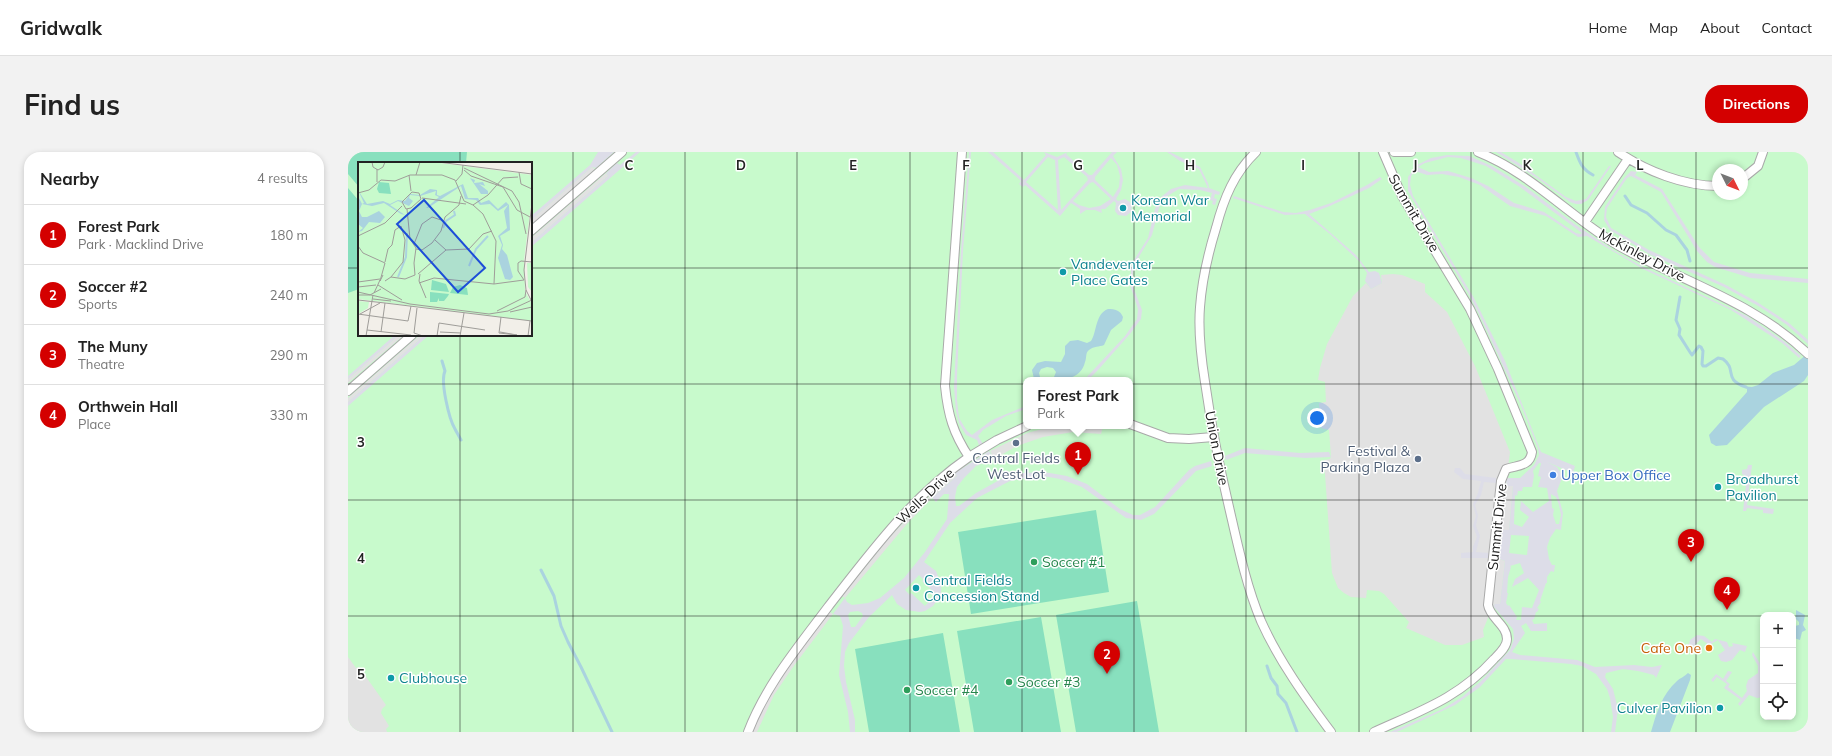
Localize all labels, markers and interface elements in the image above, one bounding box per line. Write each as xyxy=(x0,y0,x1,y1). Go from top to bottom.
text: Gridwalk xyxy=(20,16,102,40)
text: Home xyxy=(1588,19,1627,37)
text: Map xyxy=(1649,19,1678,37)
text: About xyxy=(1700,19,1740,37)
text: Contact xyxy=(1762,19,1812,37)
button: Directions xyxy=(1705,85,1808,123)
text: Find us xyxy=(24,87,120,122)
text: C xyxy=(625,157,634,173)
text: D xyxy=(736,157,746,173)
text: E xyxy=(849,157,857,173)
text: F xyxy=(962,157,970,173)
text: G xyxy=(1073,157,1083,173)
text: H xyxy=(1185,157,1195,173)
text: I xyxy=(1301,157,1305,173)
text: J xyxy=(1413,157,1417,173)
text: K xyxy=(1523,157,1533,173)
text: L xyxy=(1636,157,1644,173)
inset map xyxy=(358,162,532,336)
north arrow xyxy=(1712,164,1748,200)
text: Nearby xyxy=(40,168,99,189)
text: 4 results xyxy=(257,170,308,186)
street label: Summit Drive xyxy=(1384,171,1444,255)
place label: Korean War Memorial xyxy=(1131,191,1210,225)
marker: Korean War Memorial xyxy=(1118,203,1128,213)
text: Forest Park xyxy=(78,217,160,236)
street label: McKinley Drive xyxy=(1596,225,1688,285)
text: 1 xyxy=(49,227,57,243)
text: 180 m xyxy=(270,227,308,243)
text: Park · Macklind Drive xyxy=(78,236,204,252)
place label: Vandeventer Place Gates xyxy=(1071,255,1154,289)
marker: Vandeventer Place Gates xyxy=(1058,267,1068,277)
text: Soccer #2 xyxy=(78,277,148,296)
text: 2 xyxy=(49,287,57,303)
text: 240 m xyxy=(270,287,308,303)
text: Sports xyxy=(78,296,117,312)
text: The Muny xyxy=(78,337,148,356)
text: 3 xyxy=(49,347,57,363)
text: 290 m xyxy=(270,347,308,363)
text: Theatre xyxy=(78,356,125,372)
popup xyxy=(1023,377,1133,429)
text: Forest Park xyxy=(1037,386,1119,405)
text: Orthwein Hall xyxy=(78,397,178,416)
text: Park xyxy=(1037,405,1065,421)
text: 4 xyxy=(49,407,57,423)
text: 330 m xyxy=(270,407,308,423)
your location xyxy=(1307,408,1327,428)
street label: Union Drive xyxy=(1201,409,1233,487)
text: Place xyxy=(78,416,111,432)
text: 3 xyxy=(357,434,365,450)
marker: Central Fields West Lot xyxy=(1011,438,1021,448)
pin: 1 xyxy=(1065,442,1091,475)
place label: Festival & Parking Plaza xyxy=(1320,442,1411,476)
place label: Central Fields West Lot xyxy=(972,449,1060,483)
marker: Festival & Parking Plaza xyxy=(1413,454,1423,464)
street label: Wells Drive xyxy=(892,464,958,528)
place label: Upper Box Office xyxy=(1561,466,1671,484)
marker: Upper Box Office xyxy=(1548,470,1558,480)
place label: Broadhurst Pavilion xyxy=(1726,470,1798,504)
marker: Broadhurst Pavilion xyxy=(1713,482,1723,492)
street label: Summit Drive xyxy=(1483,483,1511,571)
pin: 3 xyxy=(1678,529,1704,562)
text: 4 xyxy=(357,550,365,566)
place label: Soccer #1 xyxy=(1042,553,1105,571)
marker: Soccer #1 xyxy=(1029,557,1039,567)
place label: Central Fields Concession Stand xyxy=(924,571,1039,605)
pin: 4 xyxy=(1714,577,1740,610)
marker: Central Fields Concession Stand xyxy=(911,583,921,593)
map controls xyxy=(1760,612,1796,720)
button: + xyxy=(1760,612,1796,648)
place label: Cafe One xyxy=(1641,639,1701,657)
pin: 2 xyxy=(1094,641,1120,674)
marker: Cafe One xyxy=(1704,643,1714,653)
button: − xyxy=(1760,648,1796,684)
text: 5 xyxy=(357,666,365,682)
place label: Clubhouse xyxy=(399,669,467,687)
marker: Clubhouse xyxy=(386,673,396,683)
place label: Soccer #3 xyxy=(1017,673,1080,691)
marker: Soccer #3 xyxy=(1004,677,1014,687)
place label: Soccer #4 xyxy=(915,681,979,699)
button: locate xyxy=(1760,684,1796,720)
marker: Soccer #4 xyxy=(902,685,912,695)
place label: Culver Pavilion xyxy=(1617,699,1712,717)
marker: Culver Pavilion xyxy=(1715,703,1725,713)

